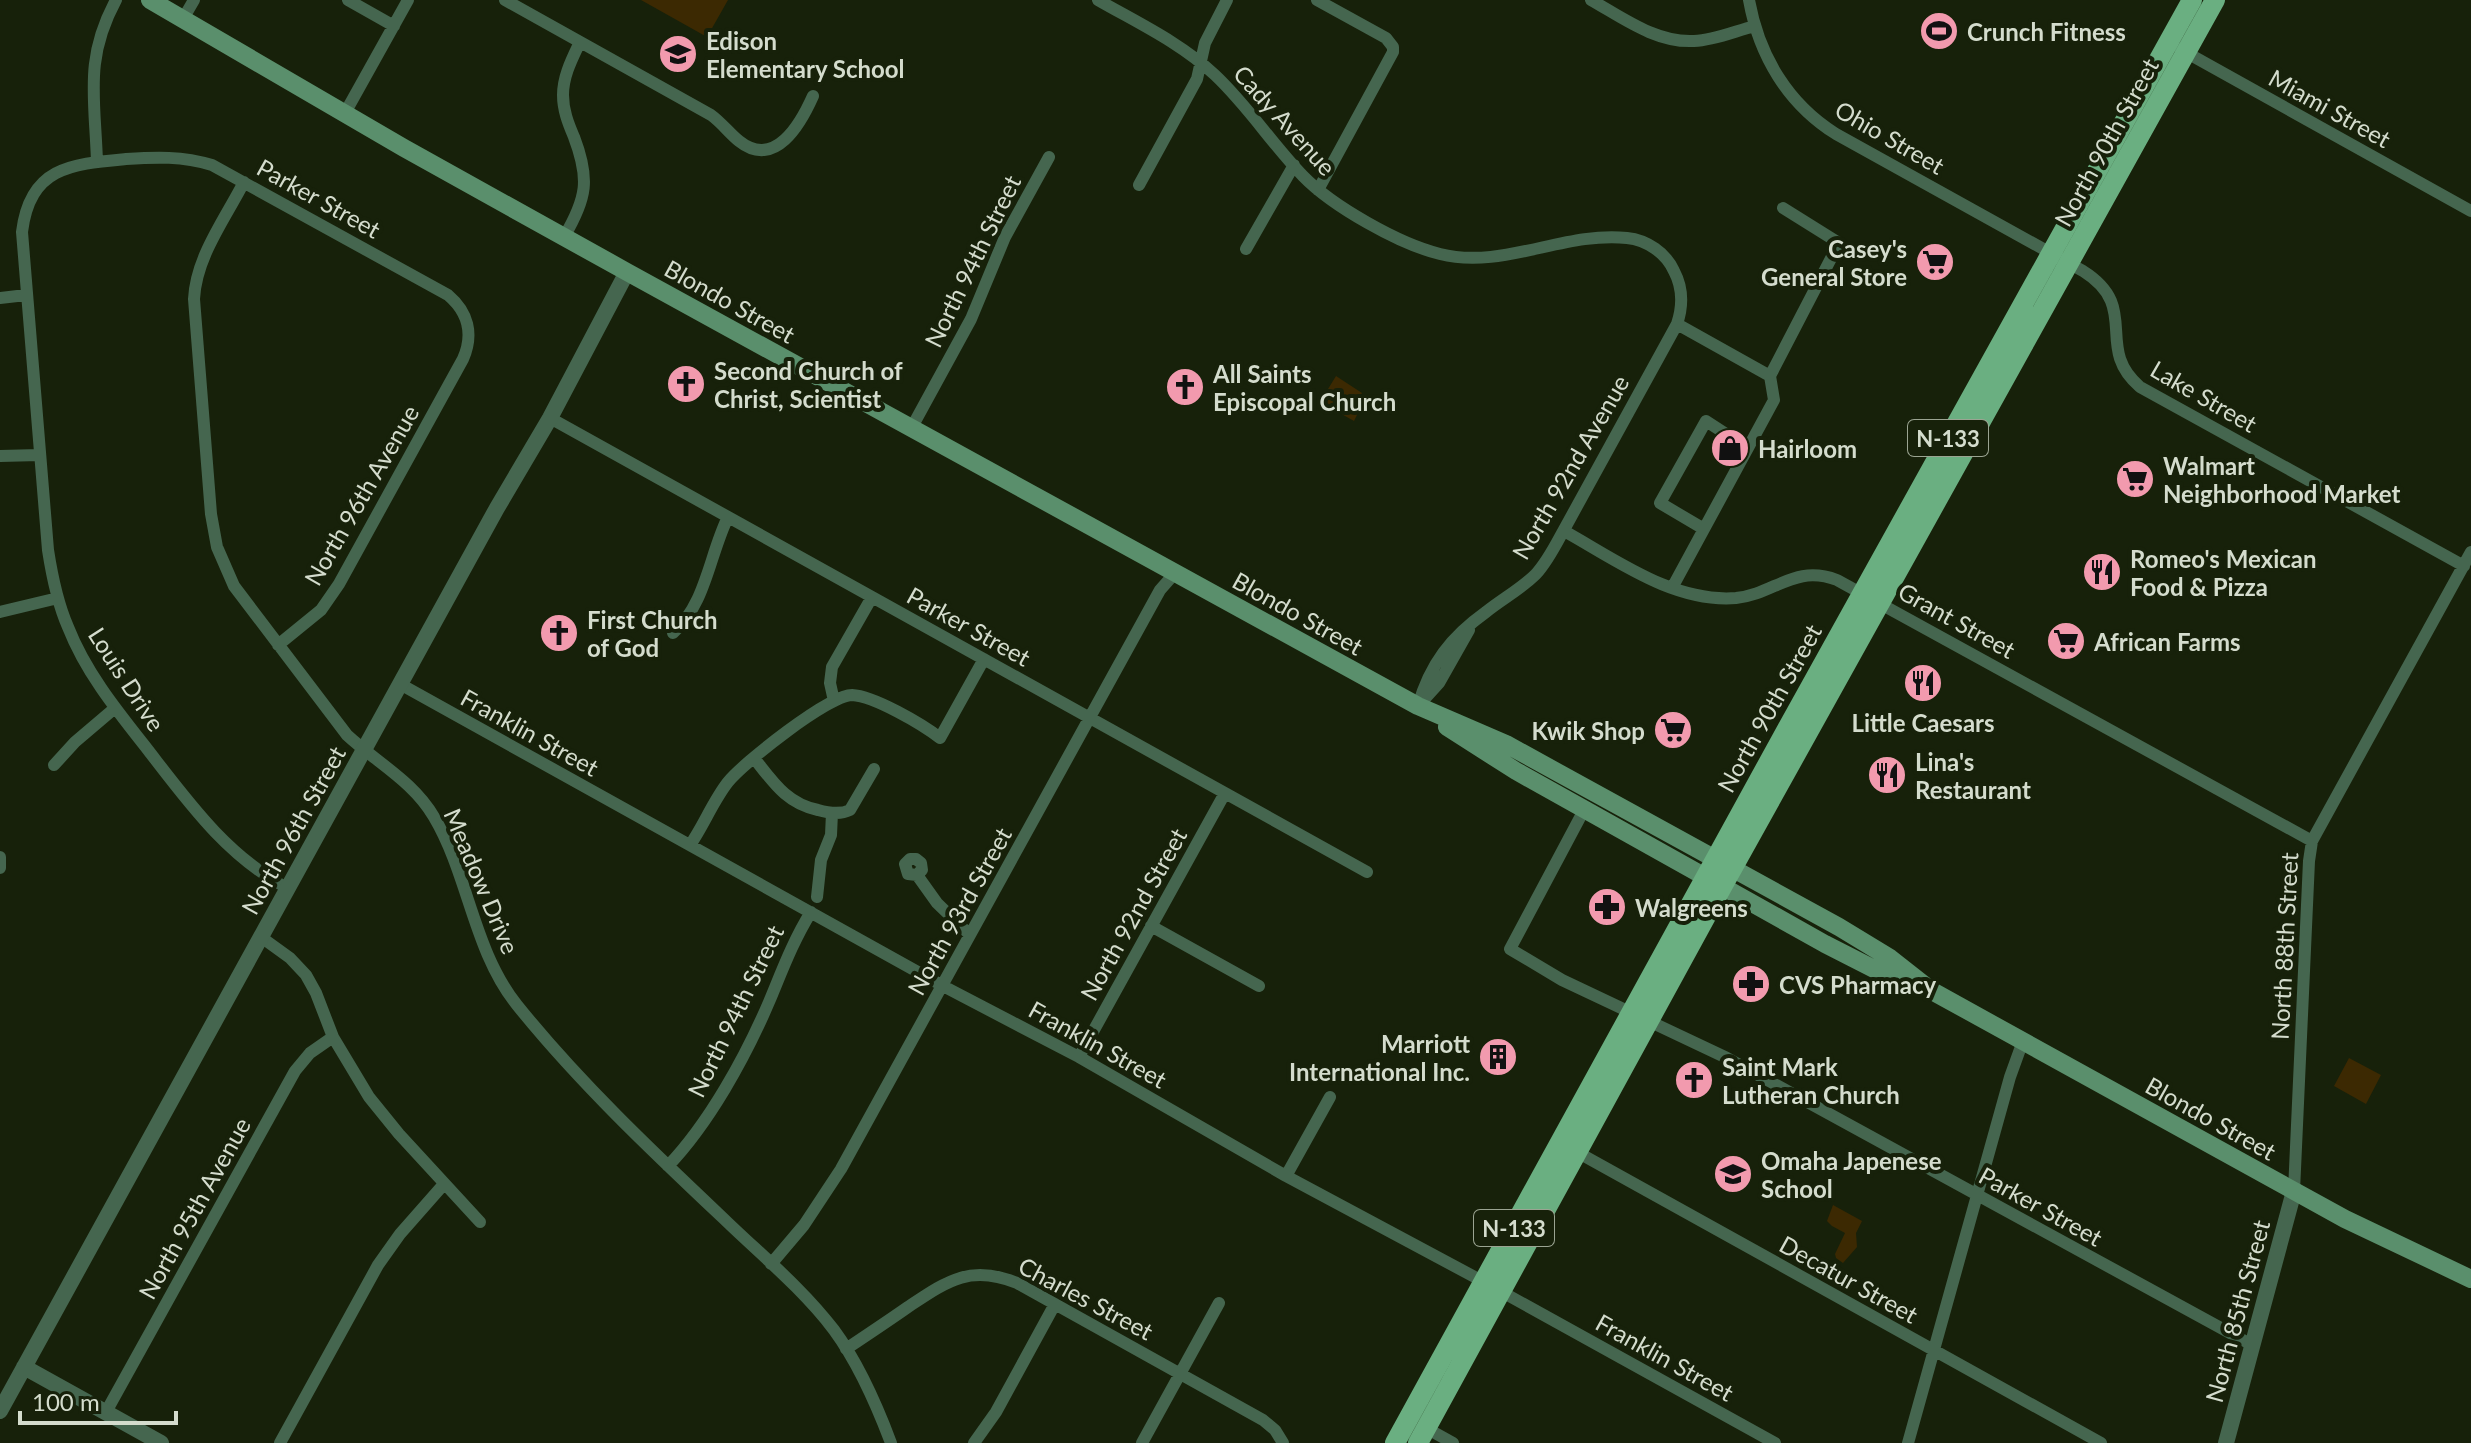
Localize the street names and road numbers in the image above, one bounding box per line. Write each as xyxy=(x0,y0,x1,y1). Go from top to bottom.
street label: North 90th Street xyxy=(2048,53,2164,231)
street label: Cady Avenue xyxy=(1228,59,1342,181)
street label: Miami Street xyxy=(2264,63,2396,154)
street label: Ohio Street xyxy=(1830,94,1950,180)
street label: Parker Street xyxy=(252,152,386,244)
street label: North 94th Street xyxy=(918,170,1026,352)
street label: Blondo Street xyxy=(660,253,800,349)
street label: Lake Street xyxy=(2146,354,2263,438)
street label: North 92nd Avenue xyxy=(1505,370,1635,564)
street label: North 96th Avenue xyxy=(298,400,424,590)
road number: N-133 xyxy=(1908,420,1988,456)
street label: Blondo Street xyxy=(1228,565,1368,661)
street label: Grant Street xyxy=(1894,576,2021,664)
street label: Parker Street xyxy=(902,580,1036,672)
street label: North 90th Street xyxy=(1711,619,1827,797)
street label: Louis Drive xyxy=(83,622,171,736)
street label: Franklin Street xyxy=(456,682,604,782)
street label: North 96th Street xyxy=(235,741,351,919)
street label: Meadow Drive xyxy=(438,804,526,958)
street label: North 93rd Street xyxy=(901,822,1017,1000)
street label: North 92nd Street xyxy=(1074,822,1193,1005)
street label: North 88th Street xyxy=(2265,851,2303,1040)
street label: North 94th Street xyxy=(681,920,789,1102)
street label: Franklin Street xyxy=(1024,994,1172,1094)
street label: Blondo Street xyxy=(2141,1070,2281,1166)
street label: North 95th Avenue xyxy=(132,1112,256,1304)
street label: Parker Street xyxy=(1974,1160,2108,1252)
road number: N-133 xyxy=(1474,1210,1554,1246)
street label: North 85th Street xyxy=(2199,1216,2275,1405)
street label: Decatur Street xyxy=(1775,1229,1924,1329)
street label: Charles Street xyxy=(1014,1250,1159,1346)
street label: Franklin Street xyxy=(1591,1307,1739,1407)

